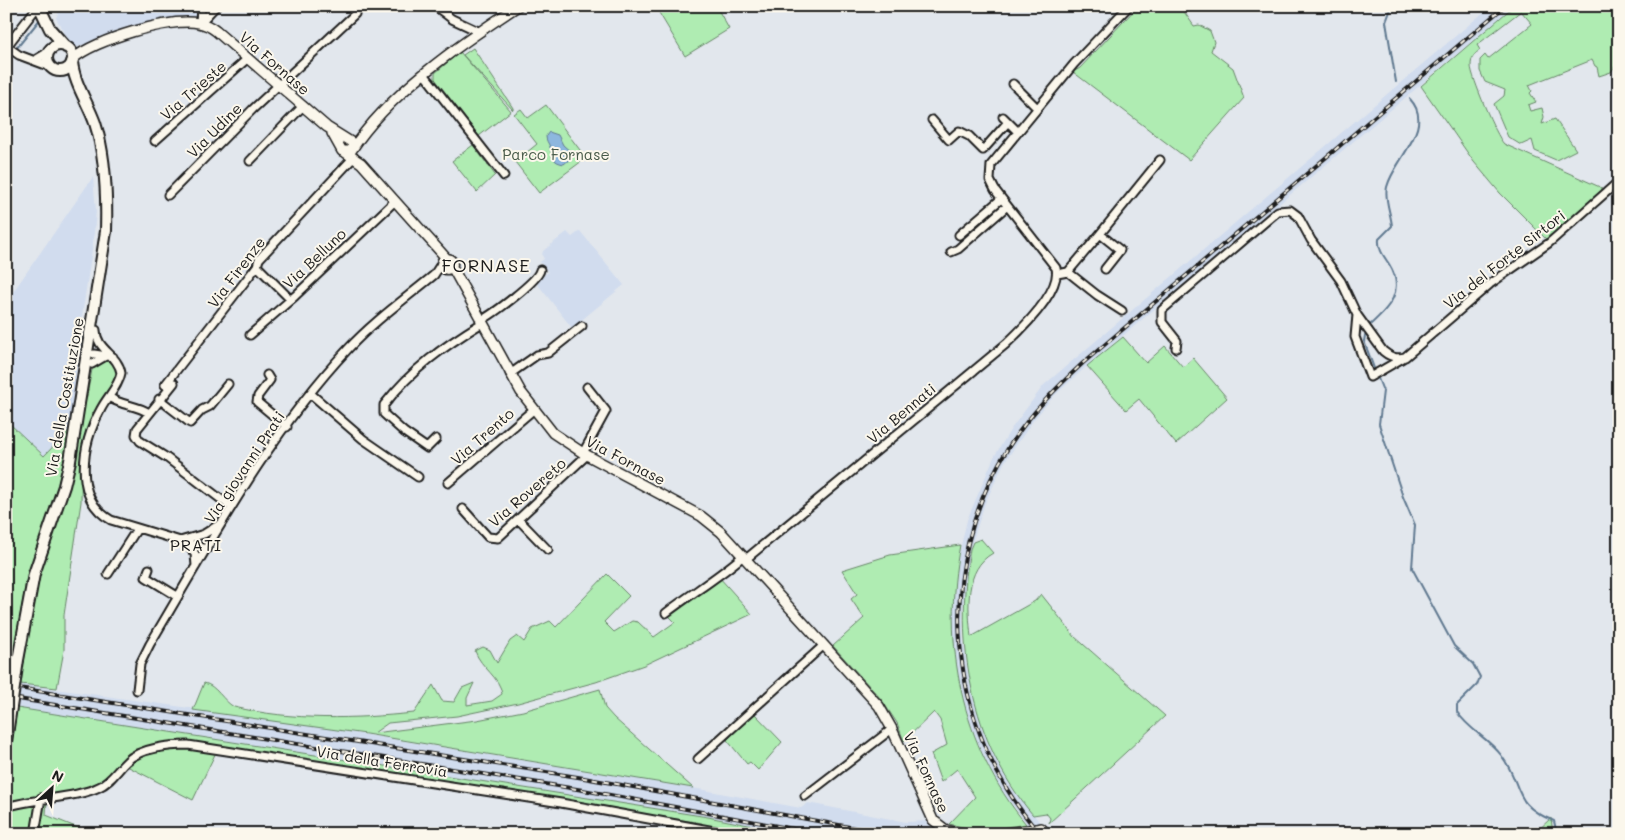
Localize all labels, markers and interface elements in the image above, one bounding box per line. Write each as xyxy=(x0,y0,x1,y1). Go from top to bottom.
street label: Via Fornase xyxy=(235,27,315,99)
street label: Via Trieste xyxy=(156,56,230,124)
street label: Via Udine xyxy=(182,98,246,162)
park label: Parco Fornase xyxy=(502,144,610,164)
street label: Via del Forte Sirtori xyxy=(1439,205,1569,313)
street label: Via Belluno xyxy=(278,223,350,293)
street label: Via Firenze xyxy=(203,232,269,312)
district label: FORNASE xyxy=(441,253,531,277)
street label: Via della Costituzione xyxy=(40,316,88,478)
street label: Via Bennati xyxy=(862,378,940,448)
street label: Via Trento xyxy=(446,403,518,469)
street label: Via giovanni Prati xyxy=(199,407,289,527)
street label: Via Fornase xyxy=(583,431,669,489)
street label: Via Rovereto xyxy=(484,453,570,531)
district label: PRATI xyxy=(170,534,222,555)
street label: Via Fornase xyxy=(899,728,955,816)
street label: Via della Ferrovia xyxy=(315,741,449,781)
north arrow xyxy=(28,762,78,812)
text: N xyxy=(49,765,67,787)

